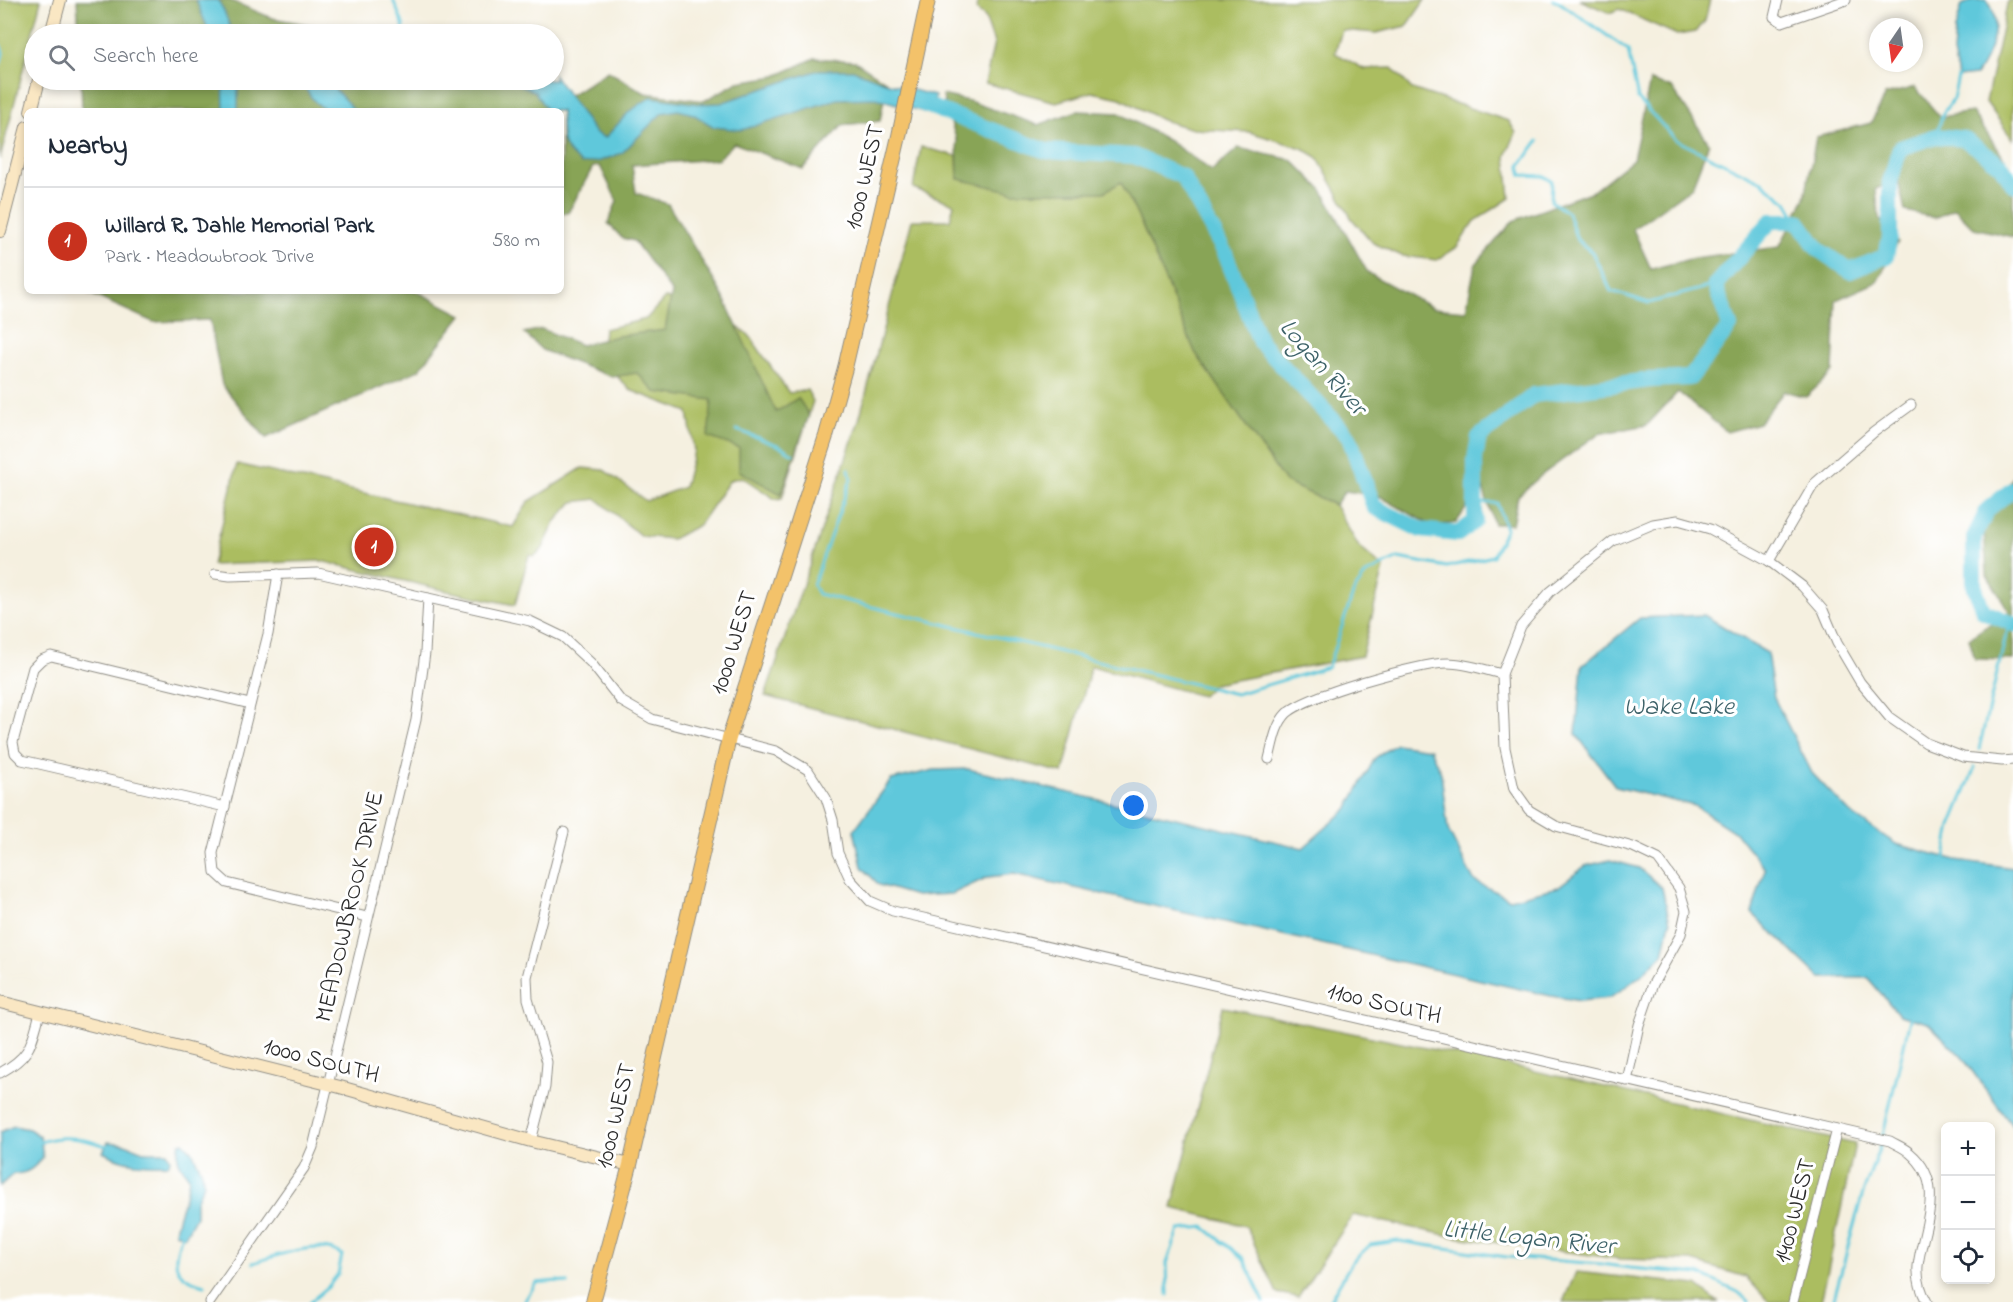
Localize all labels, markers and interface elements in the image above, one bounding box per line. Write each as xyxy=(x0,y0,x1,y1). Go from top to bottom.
north arrow xyxy=(1869,18,1923,72)
search box xyxy=(24,24,564,90)
icon: search xyxy=(45,41,78,74)
text: Search here xyxy=(93,41,198,73)
street label: 1000 WEST xyxy=(837,121,895,233)
text: Nearby xyxy=(48,128,127,166)
text: Willard R. Dahle Memorial Park xyxy=(105,211,374,243)
text: 1 xyxy=(64,227,71,256)
text: 580 m xyxy=(492,227,540,256)
text: Park · Meadowbrook Drive xyxy=(105,243,314,272)
water label: Logan River xyxy=(1269,311,1377,427)
pin: 1 xyxy=(354,524,394,570)
street label: 1000 WEST xyxy=(703,586,767,699)
water label: Wake Lake xyxy=(1624,689,1736,727)
street label: MEADOWBROOK DRIVE xyxy=(307,788,395,1026)
your location xyxy=(1119,791,1148,820)
street label: 1100 SOUTH xyxy=(1324,975,1444,1035)
street label: 1000 SOUTH xyxy=(259,1030,383,1094)
street label: 1000 WEST xyxy=(588,1060,646,1172)
map controls xyxy=(1941,1122,1995,1284)
button: + xyxy=(1941,1122,1995,1176)
street label: 1400 WEST xyxy=(1766,1155,1826,1267)
button: − xyxy=(1941,1176,1995,1230)
water label: Little Logan River xyxy=(1441,1211,1619,1267)
button: locate xyxy=(1941,1230,1995,1284)

